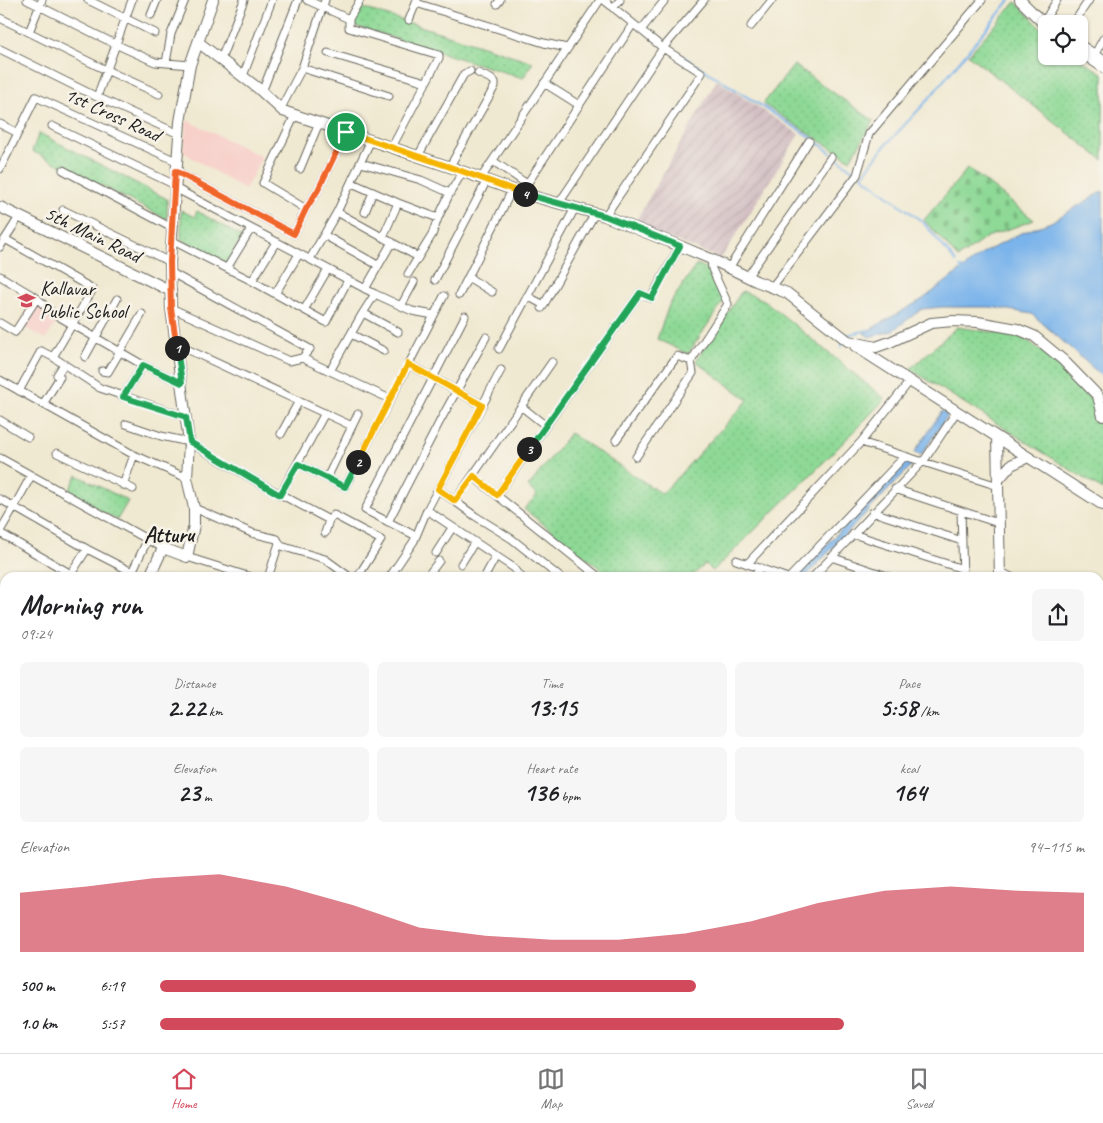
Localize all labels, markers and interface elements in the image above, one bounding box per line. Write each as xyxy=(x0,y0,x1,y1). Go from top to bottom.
map controls xyxy=(1038,15,1088,65)
button: locate xyxy=(1038,15,1088,65)
street label: 1st Cross Road xyxy=(61,81,167,149)
pin xyxy=(325,111,367,153)
icon: arrive xyxy=(332,118,360,146)
pin: 4 xyxy=(512,182,538,206)
text: 4 xyxy=(522,186,529,203)
street label: 5th Main Road xyxy=(41,200,148,270)
place label: Kallavar Public School xyxy=(40,276,131,324)
school or university icon: Kallavar Public School xyxy=(16,290,36,310)
pin: 1 xyxy=(164,336,190,360)
text: 1 xyxy=(174,340,181,357)
pin: 3 xyxy=(516,436,542,462)
text: 3 xyxy=(526,441,533,458)
pin: 2 xyxy=(346,450,370,474)
text: 2 xyxy=(355,454,362,471)
district label: Atturu xyxy=(144,521,196,549)
text: Morning run xyxy=(20,587,142,622)
button: share xyxy=(1032,589,1084,641)
text: 09:24 xyxy=(20,624,52,644)
text: Distance xyxy=(174,675,216,692)
text: Time xyxy=(541,675,563,692)
text: Pace xyxy=(899,675,920,692)
text: 2.22 xyxy=(167,692,205,724)
text: 13:15 xyxy=(527,692,577,724)
text: 5:58 xyxy=(880,692,917,724)
text: km xyxy=(205,703,223,720)
text: /km xyxy=(917,703,939,720)
text: Elevation xyxy=(173,760,216,777)
text: Heart rate xyxy=(526,760,578,777)
text: kcal xyxy=(900,760,919,777)
text: 23 xyxy=(178,777,200,809)
text: 136 xyxy=(524,777,558,809)
text: 164 xyxy=(892,777,926,809)
text: m xyxy=(200,788,212,805)
text: bpm xyxy=(558,788,580,805)
text: Elevation xyxy=(20,837,69,857)
text: 94–115 m xyxy=(1028,837,1084,857)
text: 500 m xyxy=(20,976,54,996)
text: 6:19 xyxy=(100,976,125,996)
text: 1.0 km xyxy=(20,1014,57,1034)
text: 5:57 xyxy=(100,1014,125,1034)
tab: Home xyxy=(170,1065,198,1112)
tab: Map xyxy=(537,1065,565,1112)
tab: Saved xyxy=(905,1065,933,1112)

